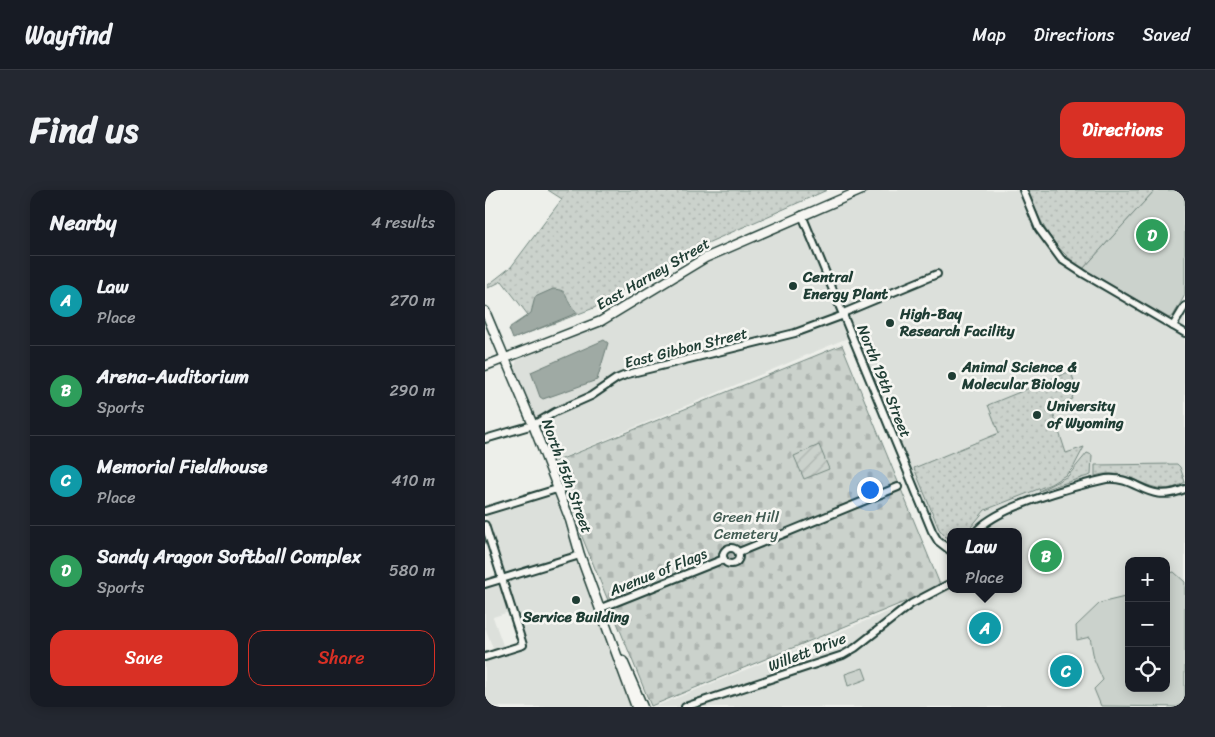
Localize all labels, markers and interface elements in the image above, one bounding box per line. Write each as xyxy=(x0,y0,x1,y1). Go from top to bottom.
text: Wayfind xyxy=(25,14,111,56)
text: Map xyxy=(973,19,1006,51)
text: Directions xyxy=(1034,19,1115,51)
text: Saved xyxy=(1143,19,1190,51)
text: Find us xyxy=(30,99,138,161)
button: Directions xyxy=(1060,102,1185,158)
text: Nearby xyxy=(50,204,116,242)
text: 4 results xyxy=(371,208,435,237)
pin: D xyxy=(1136,216,1168,254)
street label: East Harney Street xyxy=(591,230,715,317)
place label: Central Energy Plant xyxy=(802,264,889,307)
text: Law xyxy=(97,270,128,303)
marker: Central Energy Plant xyxy=(787,280,799,292)
text: A xyxy=(61,286,71,315)
text: 270 m xyxy=(390,286,435,315)
place label: High-Bay Research Facility xyxy=(899,301,1016,344)
text: Place xyxy=(97,303,136,332)
marker: High-Bay Research Facility xyxy=(884,317,896,329)
street label: East Gibbon Street xyxy=(622,320,751,376)
street label: North 19th Street xyxy=(849,320,919,442)
place label: Animal Science & Molecular Biology xyxy=(961,354,1081,397)
text: Arena-Auditorium xyxy=(97,360,249,393)
marker: Animal Science & Molecular Biology xyxy=(946,370,958,382)
text: B xyxy=(61,376,71,405)
text: 290 m xyxy=(389,376,435,405)
text: Sports xyxy=(97,393,144,422)
place label: University of Wyoming xyxy=(1047,393,1124,436)
marker: University of Wyoming xyxy=(1031,409,1043,421)
street label: North 15th Street xyxy=(534,415,600,537)
text: Memorial Fieldhouse xyxy=(97,450,267,483)
text: C xyxy=(61,466,71,495)
text: 410 m xyxy=(392,466,435,495)
your location xyxy=(857,477,883,503)
text: Place xyxy=(97,483,136,512)
park label: Green Hill Cemetery xyxy=(713,504,780,547)
popup xyxy=(947,528,1022,593)
text: Law xyxy=(965,530,997,563)
pin: B xyxy=(1030,537,1062,575)
text: Sandy Aragon Softball Complex xyxy=(97,540,361,573)
street label: Avenue of Flags xyxy=(604,540,712,604)
text: D xyxy=(61,556,71,585)
text: 580 m xyxy=(389,556,435,585)
map controls xyxy=(1125,557,1170,692)
button: + xyxy=(1125,557,1170,602)
text: Place xyxy=(965,563,1004,592)
text: Sports xyxy=(97,573,144,602)
marker: Service Building xyxy=(570,594,582,606)
button: − xyxy=(1125,602,1170,647)
place label: Service Building xyxy=(522,604,630,630)
pin: A xyxy=(969,609,1001,647)
street label: Willett Drive xyxy=(764,625,850,679)
button: Save xyxy=(50,630,238,686)
button: Share xyxy=(248,630,435,686)
button: locate xyxy=(1125,647,1170,692)
pin: C xyxy=(1050,652,1082,690)

